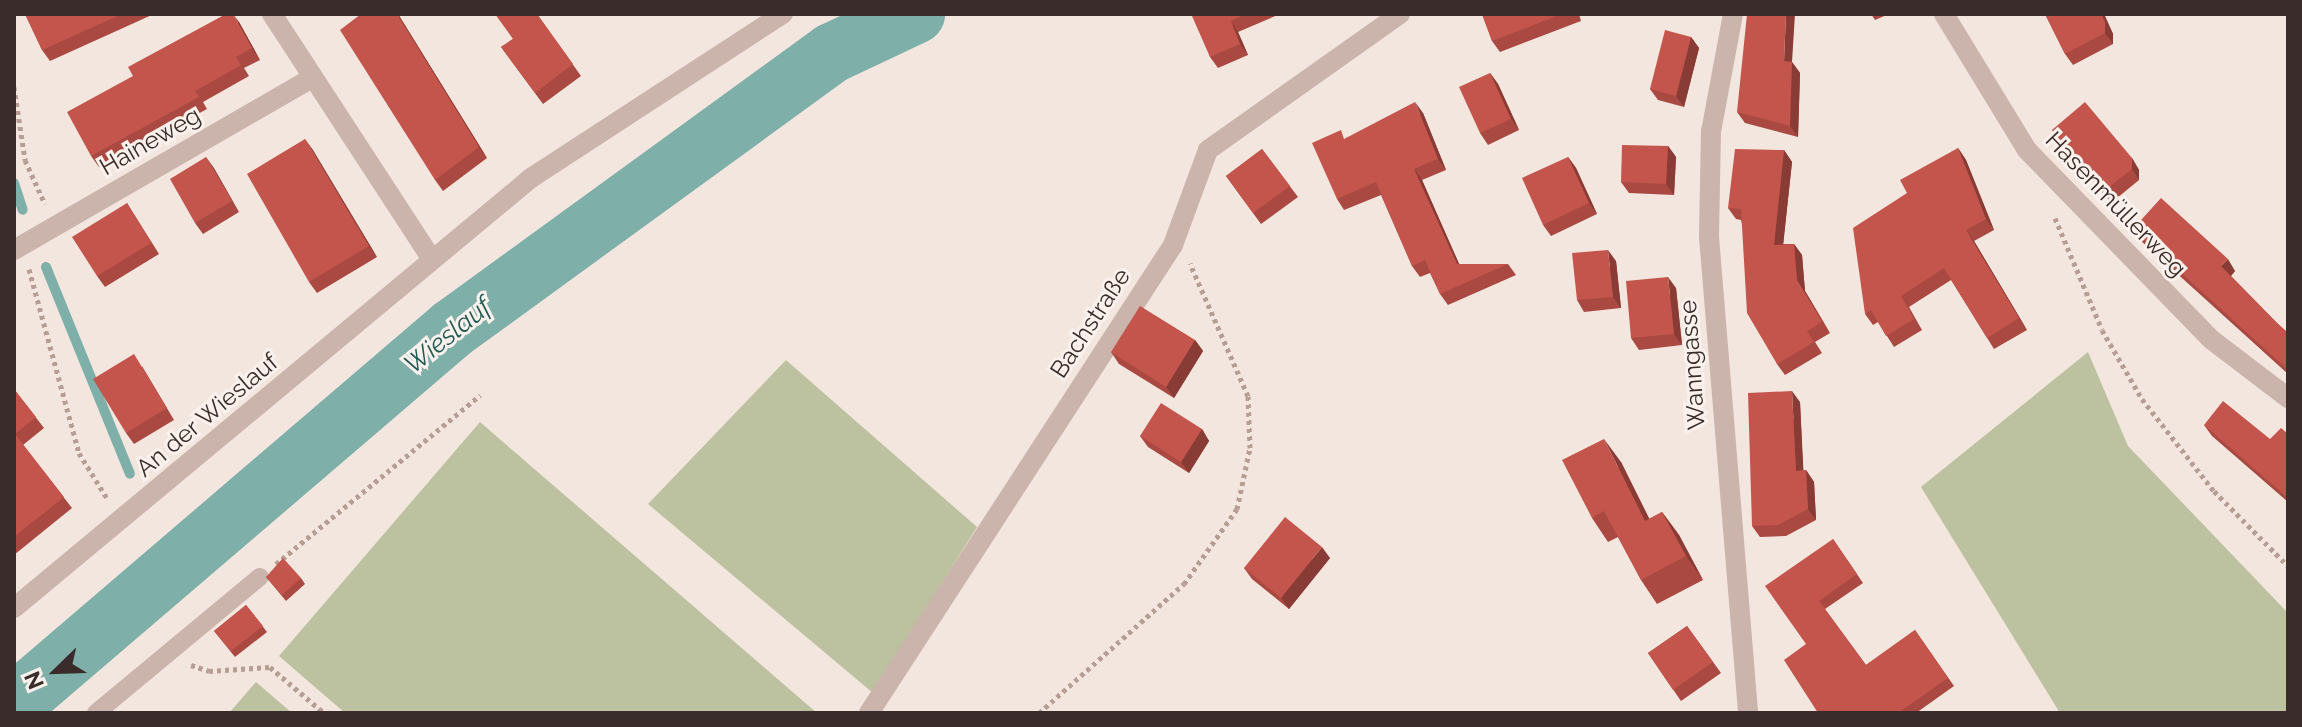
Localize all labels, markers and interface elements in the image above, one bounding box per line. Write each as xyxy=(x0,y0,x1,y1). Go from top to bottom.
street label: Haineweg xyxy=(94,101,206,181)
street label: Hasenmüllerweg xyxy=(2040,126,2192,282)
street label: Bachstraße xyxy=(1044,263,1136,383)
water label: Wieslauf xyxy=(398,291,498,381)
street label: Wanngasse xyxy=(1673,299,1711,431)
street label: An der Wieslauf xyxy=(130,347,284,483)
north arrow xyxy=(16,631,96,711)
text: N xyxy=(19,668,49,693)

